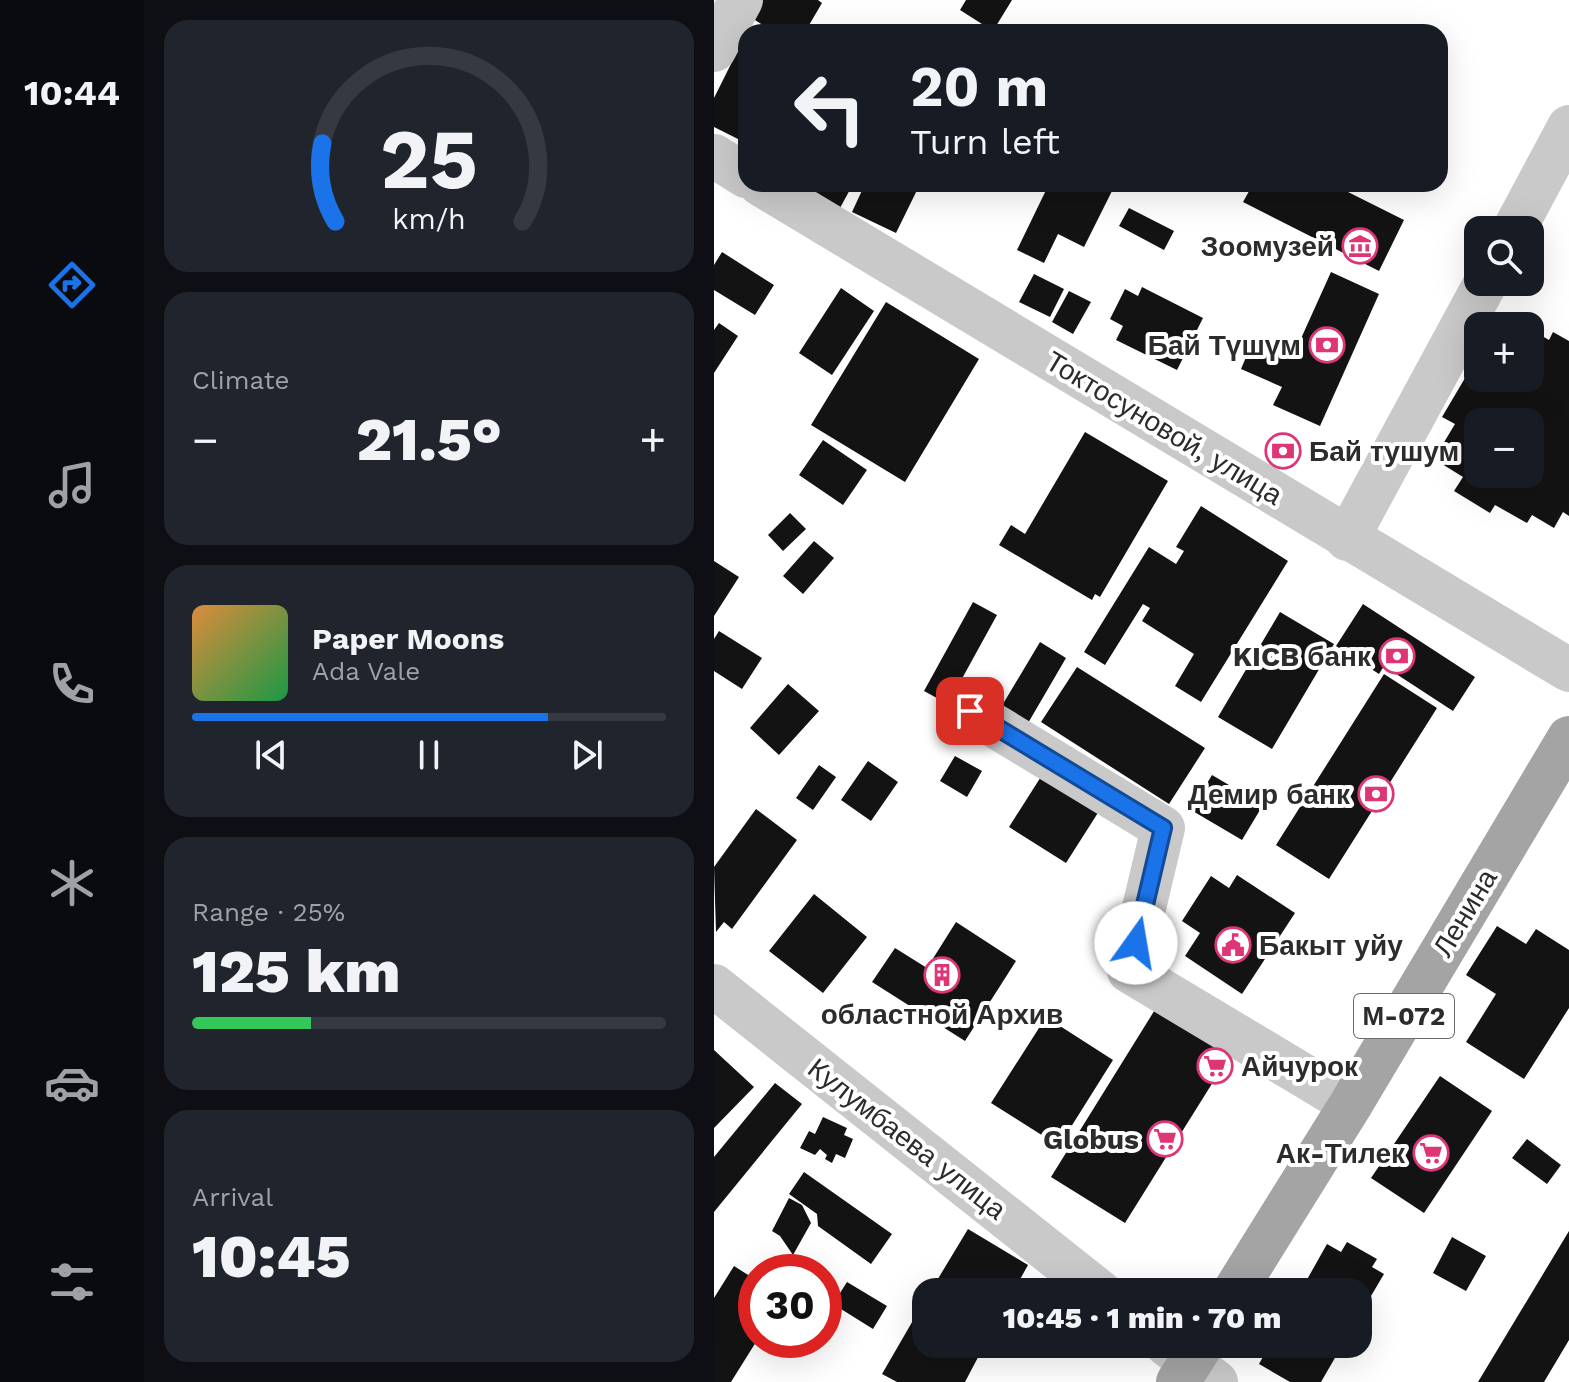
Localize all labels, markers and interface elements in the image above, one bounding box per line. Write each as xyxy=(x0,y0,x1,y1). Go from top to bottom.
text: 20 m xyxy=(910,54,1048,120)
icon: left xyxy=(778,56,882,160)
text: 10:44 xyxy=(24,72,120,114)
text: 25 xyxy=(380,111,478,208)
text: Turn left xyxy=(910,121,1060,163)
text: km/h xyxy=(392,202,466,236)
map controls xyxy=(1464,216,1544,488)
button: search xyxy=(1464,216,1544,296)
museum icon: Зоомузей xyxy=(1341,227,1379,265)
place label: Зоомузей xyxy=(1201,230,1334,263)
icon: directions xyxy=(44,257,100,313)
button: + xyxy=(1464,312,1544,392)
bank icon: Бай Түшүм xyxy=(1308,326,1346,364)
place label: Бай Түшүм xyxy=(1148,329,1301,362)
street label: Токтосуновой, улица xyxy=(1040,344,1289,512)
text: Climate xyxy=(192,365,290,395)
text: 21.5° xyxy=(356,404,502,475)
button: − xyxy=(1464,408,1544,488)
text: − xyxy=(192,414,219,466)
text: + xyxy=(639,414,666,466)
bank icon: Бай тушум xyxy=(1264,432,1302,470)
place label: Бай тушум xyxy=(1309,435,1459,468)
icon: music xyxy=(44,457,100,513)
text: Paper Moons xyxy=(312,621,504,656)
bank icon: KICB банк xyxy=(1378,637,1416,675)
place label: KICB банк xyxy=(1233,640,1372,673)
icon: phone xyxy=(44,656,100,712)
text: Ada Vale xyxy=(312,656,420,686)
pin xyxy=(936,677,1004,745)
icon: arrive xyxy=(948,689,992,733)
icon: previous xyxy=(249,733,293,777)
icon: pause xyxy=(407,733,451,777)
icon: next xyxy=(565,733,609,777)
bank icon: Демир банк xyxy=(1357,775,1395,813)
place label: Демир банк xyxy=(1188,778,1351,811)
icon: climate xyxy=(44,855,100,911)
street label: Ленина xyxy=(1426,863,1504,963)
text: Range · 25% xyxy=(192,897,345,927)
position arrow xyxy=(1094,901,1178,985)
public building icon: Бакыт уйу xyxy=(1214,926,1252,964)
place label: Бакыт уйу xyxy=(1259,929,1403,962)
text: 125 km xyxy=(192,936,401,1007)
building icon: областной Архив xyxy=(923,956,961,994)
road number: М-072 xyxy=(1354,994,1454,1038)
place label: областной Архив xyxy=(821,998,1063,1031)
supermarket icon: Айчурок xyxy=(1196,1047,1234,1085)
place label: Айчурок xyxy=(1241,1050,1359,1083)
street label: Кулумбаева улица xyxy=(802,1052,1013,1227)
icon: car xyxy=(44,1055,100,1111)
supermarket icon: Globus xyxy=(1146,1120,1184,1158)
place label: Globus xyxy=(1043,1123,1139,1156)
supermarket icon: Ак-Тилек xyxy=(1412,1134,1450,1172)
place label: Ак-Тилек xyxy=(1276,1137,1406,1170)
text: Arrival xyxy=(192,1182,273,1212)
text: 10:45 xyxy=(192,1221,351,1292)
icon: filters xyxy=(44,1254,100,1310)
speed limit sign: 30 xyxy=(738,1254,842,1358)
text: 10:45 · 1 min · 70 m xyxy=(1003,1300,1281,1335)

